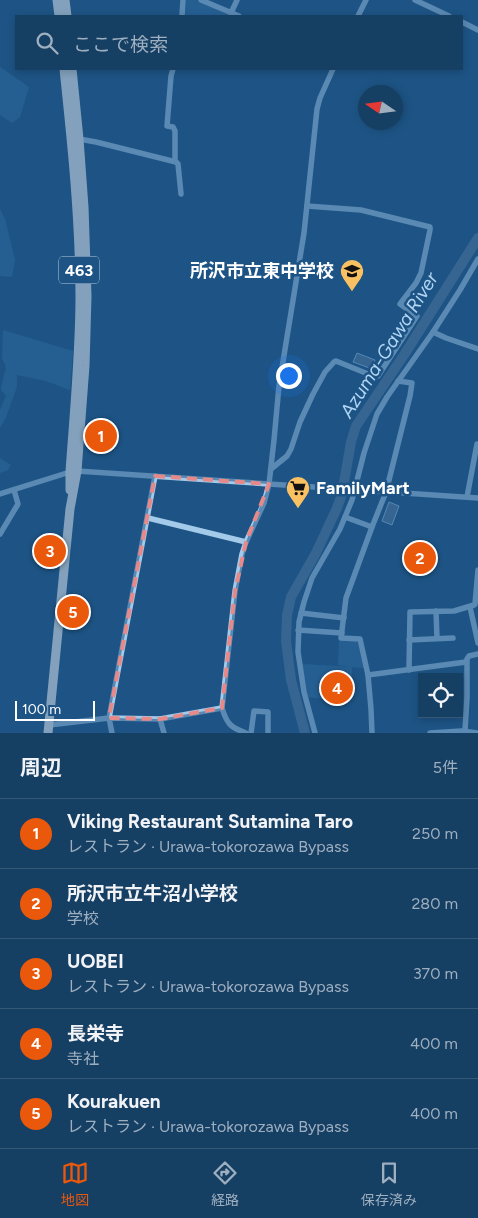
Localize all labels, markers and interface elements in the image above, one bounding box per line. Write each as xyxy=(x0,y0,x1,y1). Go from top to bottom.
search box xyxy=(15,15,463,70)
icon: search xyxy=(33,29,61,57)
text: ここで検索 xyxy=(73,33,168,56)
north arrow xyxy=(358,85,403,130)
road number: 463 xyxy=(59,256,99,284)
school or university icon: 所沢市立東中学校 xyxy=(339,258,365,292)
place label: 所沢市立東中学校 xyxy=(190,260,334,282)
water label: Azuma-Gawa River xyxy=(334,268,443,423)
your location xyxy=(276,363,302,389)
pin: 1 xyxy=(85,417,117,455)
supermarket icon: FamilyMart xyxy=(285,475,311,509)
place label: FamilyMart xyxy=(316,477,410,499)
pin: 3 xyxy=(34,532,66,570)
pin: 2 xyxy=(404,539,436,577)
pin: 5 xyxy=(57,593,89,631)
pin: 4 xyxy=(321,669,353,707)
map controls xyxy=(418,673,463,718)
button: locate xyxy=(418,673,463,718)
scale bar xyxy=(15,698,95,721)
text: 100 m xyxy=(22,701,61,718)
text: 周辺 xyxy=(20,755,62,780)
text: 5件 xyxy=(433,758,458,777)
text: Viking Restaurant Sutamina Taro xyxy=(67,810,353,833)
text: 1 xyxy=(33,824,39,843)
text: 250 m xyxy=(412,824,458,843)
text: レストラン · Urawa-tokorozawa Bypass xyxy=(67,837,349,856)
text: 所沢市立牛沼小学校 xyxy=(67,882,238,905)
text: 2 xyxy=(31,894,41,913)
text: 280 m xyxy=(411,894,458,913)
text: 学校 xyxy=(67,909,99,928)
text: UOBEI xyxy=(67,950,124,973)
text: 3 xyxy=(32,964,40,983)
text: 370 m xyxy=(413,964,458,983)
text: レストラン · Urawa-tokorozawa Bypass xyxy=(67,977,349,996)
text: 長栄寺 xyxy=(67,1022,124,1045)
text: 4 xyxy=(31,1034,41,1053)
text: 400 m xyxy=(410,1034,458,1053)
text: 寺社 xyxy=(67,1049,99,1068)
text: Kourakuen xyxy=(67,1090,161,1113)
text: 5 xyxy=(31,1104,41,1123)
text: 400 m xyxy=(410,1104,458,1123)
text: レストラン · Urawa-tokorozawa Bypass xyxy=(67,1117,349,1136)
tab: 地図 xyxy=(61,1159,89,1209)
tab: 経路 xyxy=(211,1159,239,1209)
tab: 保存済み xyxy=(361,1159,417,1209)

